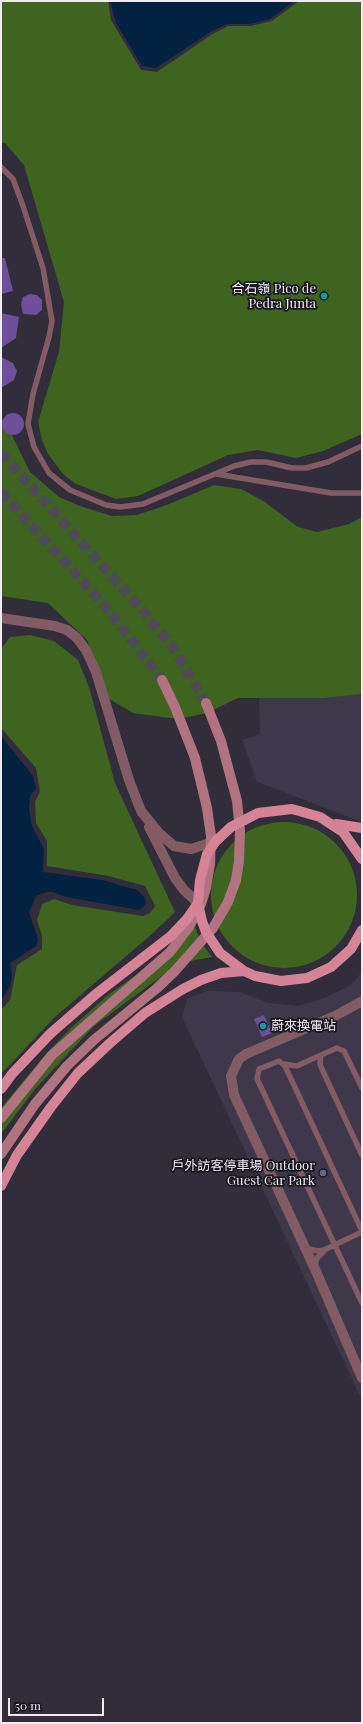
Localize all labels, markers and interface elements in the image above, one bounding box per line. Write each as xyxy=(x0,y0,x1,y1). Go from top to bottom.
place label: 合石嶺 Pico de Pedra Junta xyxy=(232,281,316,312)
marker: 合石嶺 Pico de Pedra Junta xyxy=(319,291,329,301)
place label: 蔚來換電站 xyxy=(271,1018,336,1034)
marker: 蔚來換電站 xyxy=(258,1021,268,1031)
place label: 戶外訪客停車場 Outdoor Guest Car Park xyxy=(171,1158,315,1189)
marker: 戶外訪客停車場 Outdoor Guest Car Park xyxy=(318,1168,328,1178)
scale bar xyxy=(10,1690,106,1716)
text: 50 m xyxy=(15,1697,41,1713)

